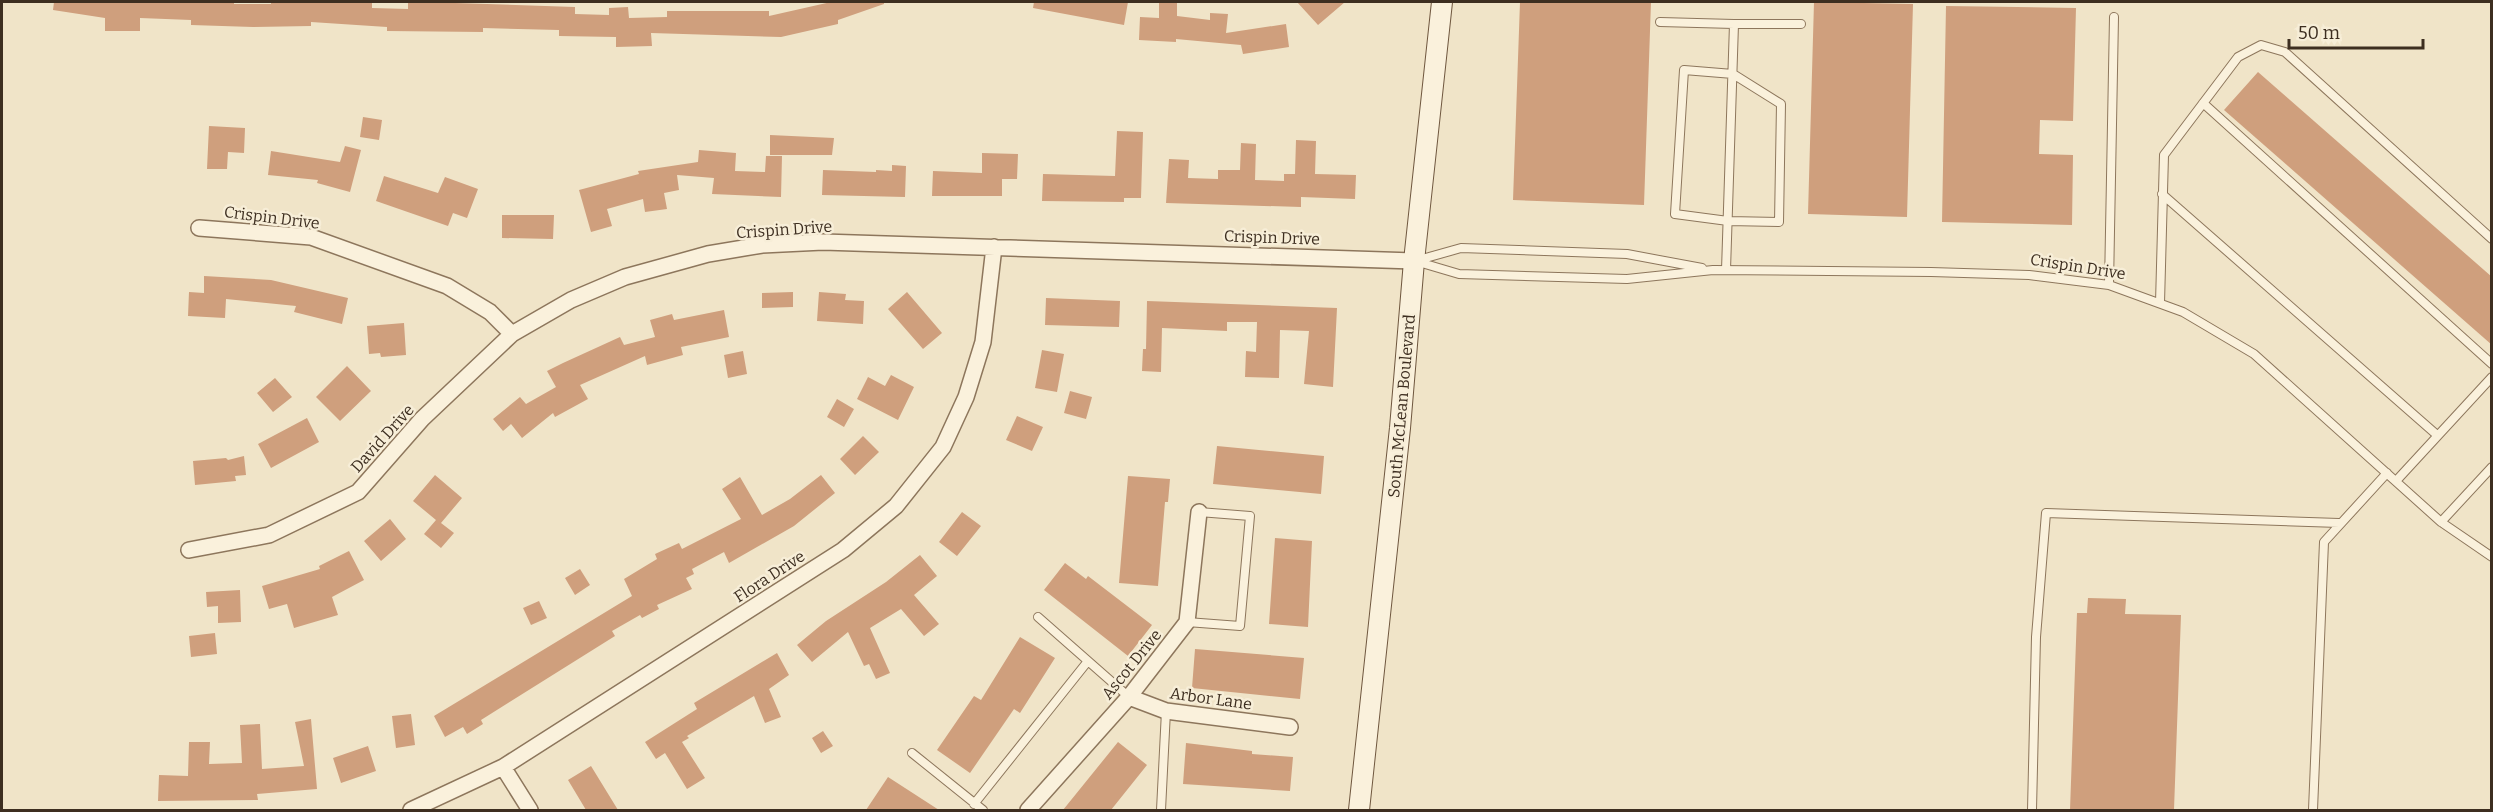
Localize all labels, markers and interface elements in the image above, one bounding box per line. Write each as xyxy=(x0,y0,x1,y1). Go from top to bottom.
scale bar xyxy=(2289,12,2422,50)
text: 50 m xyxy=(2298,22,2340,44)
street label: Crispin Drive xyxy=(223,202,321,233)
street label: Crispin Drive xyxy=(735,217,833,242)
street label: Crispin Drive xyxy=(1224,226,1320,249)
street label: Crispin Drive xyxy=(2029,250,2127,283)
street label: South McLean Boulevard xyxy=(1384,313,1419,499)
street label: David Drive xyxy=(347,400,418,476)
street label: Flora Drive xyxy=(730,547,808,606)
street label: Ascot Drive xyxy=(1097,626,1165,703)
street label: Arbor Lane xyxy=(1169,683,1253,714)

